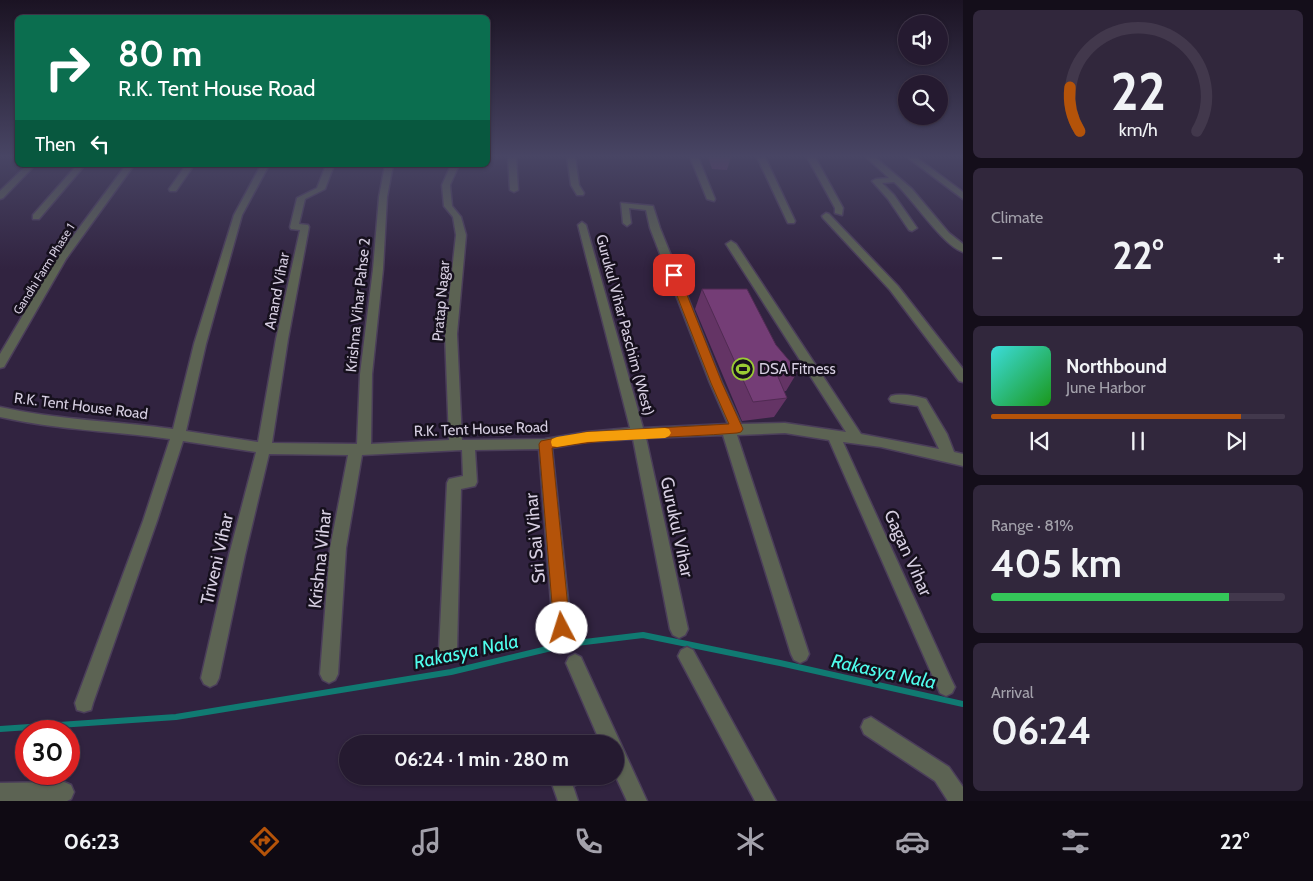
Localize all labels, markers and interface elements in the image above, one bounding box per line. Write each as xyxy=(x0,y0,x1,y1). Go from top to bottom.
map controls xyxy=(898,15,948,125)
button: sound xyxy=(898,15,948,65)
text: 80 m xyxy=(118,32,202,75)
icon: right xyxy=(35,35,100,100)
text: 22 xyxy=(1110,60,1166,123)
text: R.K. Tent House Road xyxy=(118,75,315,102)
button: search xyxy=(898,75,948,125)
text: km/h xyxy=(1118,119,1158,140)
icon: left xyxy=(86,130,114,158)
text: Then xyxy=(35,133,76,156)
text: Climate xyxy=(991,208,1043,227)
street label: Gandhi Farm Phase 1 xyxy=(10,221,78,317)
street label: Gurukul Vihar Paschim (West) xyxy=(592,232,658,418)
text: 22° xyxy=(1112,232,1164,279)
street label: Krishna Vihar Pahse 2 xyxy=(342,237,374,373)
text: − xyxy=(991,239,1003,273)
text: + xyxy=(1273,239,1285,273)
street label: Anand Vihar xyxy=(261,251,293,331)
pin xyxy=(653,254,695,296)
street label: Pratap Nagar xyxy=(428,260,454,342)
icon: arrive xyxy=(660,261,688,289)
text: Northbound xyxy=(1066,355,1167,378)
sports icon: DSA Fitness xyxy=(731,357,755,381)
place label: DSA Fitness xyxy=(759,360,836,378)
text: June Harbor xyxy=(1066,378,1146,397)
street label: R.K. Tent House Road xyxy=(13,389,149,423)
street label: R.K. Tent House Road xyxy=(413,418,549,440)
icon: previous xyxy=(1026,427,1054,455)
icon: pause xyxy=(1124,427,1152,455)
icon: next xyxy=(1222,427,1250,455)
street label: Gurukul Vihar xyxy=(656,475,698,579)
street label: Sri Sai Vihar xyxy=(520,492,550,584)
street label: Gagan Vihar xyxy=(879,506,937,600)
street label: Krishna Vihar xyxy=(304,508,336,610)
street label: Triveni Vihar xyxy=(196,511,238,607)
text: Range · 81% xyxy=(991,516,1074,535)
text: 405 km xyxy=(991,540,1122,587)
position arrow xyxy=(535,601,587,653)
water label: Rakasya Nala xyxy=(412,629,521,674)
water label: Rakasya Nala xyxy=(829,649,938,694)
text: Arrival xyxy=(991,683,1034,702)
text: 06:24 xyxy=(991,707,1091,754)
speed limit sign: 30 xyxy=(15,720,80,785)
text: 06:24 · 1 min · 280 m xyxy=(394,748,569,771)
icon: directions xyxy=(247,824,282,859)
icon: music xyxy=(409,824,444,859)
icon: phone xyxy=(571,824,606,859)
icon: climate xyxy=(733,824,768,859)
icon: car xyxy=(895,824,930,859)
icon: filters xyxy=(1058,824,1093,859)
text: 06:23 xyxy=(64,828,120,855)
text: 22° xyxy=(1220,828,1249,855)

